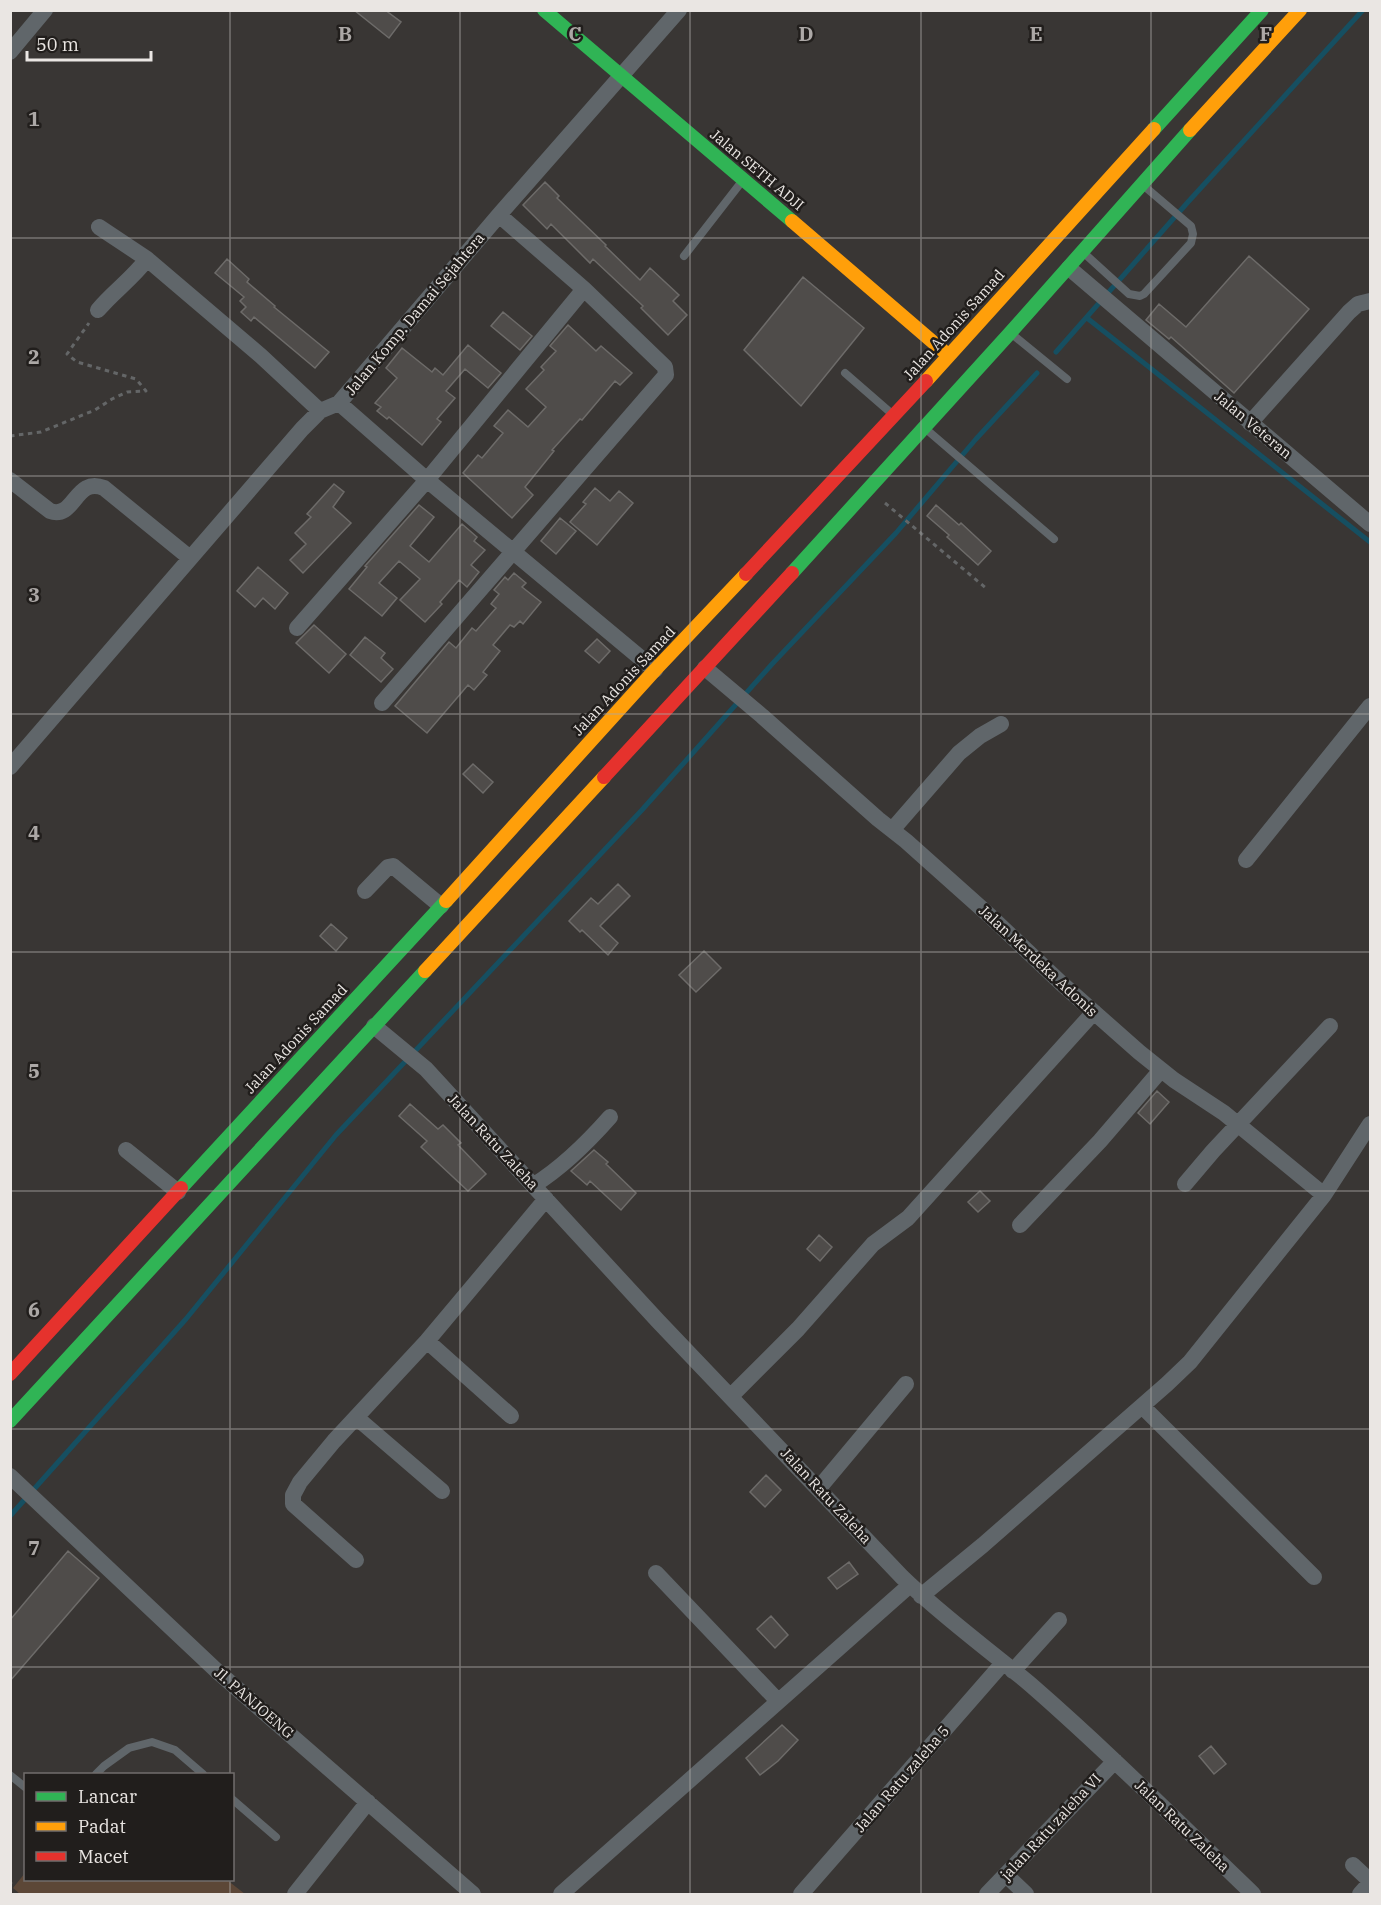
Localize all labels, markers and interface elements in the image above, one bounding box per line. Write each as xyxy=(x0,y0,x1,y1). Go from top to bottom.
text: B xyxy=(338,20,352,47)
text: C xyxy=(568,20,582,47)
text: D xyxy=(798,20,814,47)
text: E xyxy=(1029,20,1043,47)
text: F xyxy=(1260,20,1272,47)
scale bar xyxy=(27,24,152,62)
text: 50 m xyxy=(36,33,79,56)
text: 1 xyxy=(28,105,40,132)
street label: Jalan SETH ADJI xyxy=(706,125,808,214)
street label: Jalan Komp. Damai Sejahtera xyxy=(341,228,488,399)
street label: Jalan Adonis Samad xyxy=(899,265,1008,384)
text: 2 xyxy=(28,343,40,370)
street label: Jalan Veteran xyxy=(1211,387,1296,463)
text: 3 xyxy=(28,581,40,608)
street label: Jalan Adonis Samad xyxy=(568,622,679,739)
text: 4 xyxy=(28,819,40,846)
street label: Jalan Merdeka Adonis xyxy=(975,901,1102,1021)
street label: Jalan Adonis Samad xyxy=(240,980,351,1097)
text: 5 xyxy=(28,1057,40,1084)
street label: Jalan Ratu Zaleha xyxy=(444,1090,543,1194)
text: 6 xyxy=(28,1296,40,1323)
street label: Jalan Ratu Zaleha xyxy=(777,1444,876,1548)
text: 7 xyxy=(28,1534,40,1561)
street label: Jl. PANJOENG xyxy=(211,1663,298,1742)
street label: Jalan Ratu zaleha 5 xyxy=(850,1721,953,1836)
street label: jalan Ratu zaleha VI xyxy=(996,1769,1105,1885)
legend xyxy=(24,1773,234,1881)
street label: Jalan Ratu Zaleha xyxy=(1131,1775,1234,1876)
text: Lancar xyxy=(78,1785,137,1808)
text: Padat xyxy=(78,1815,126,1838)
text: Macet xyxy=(78,1845,129,1868)

